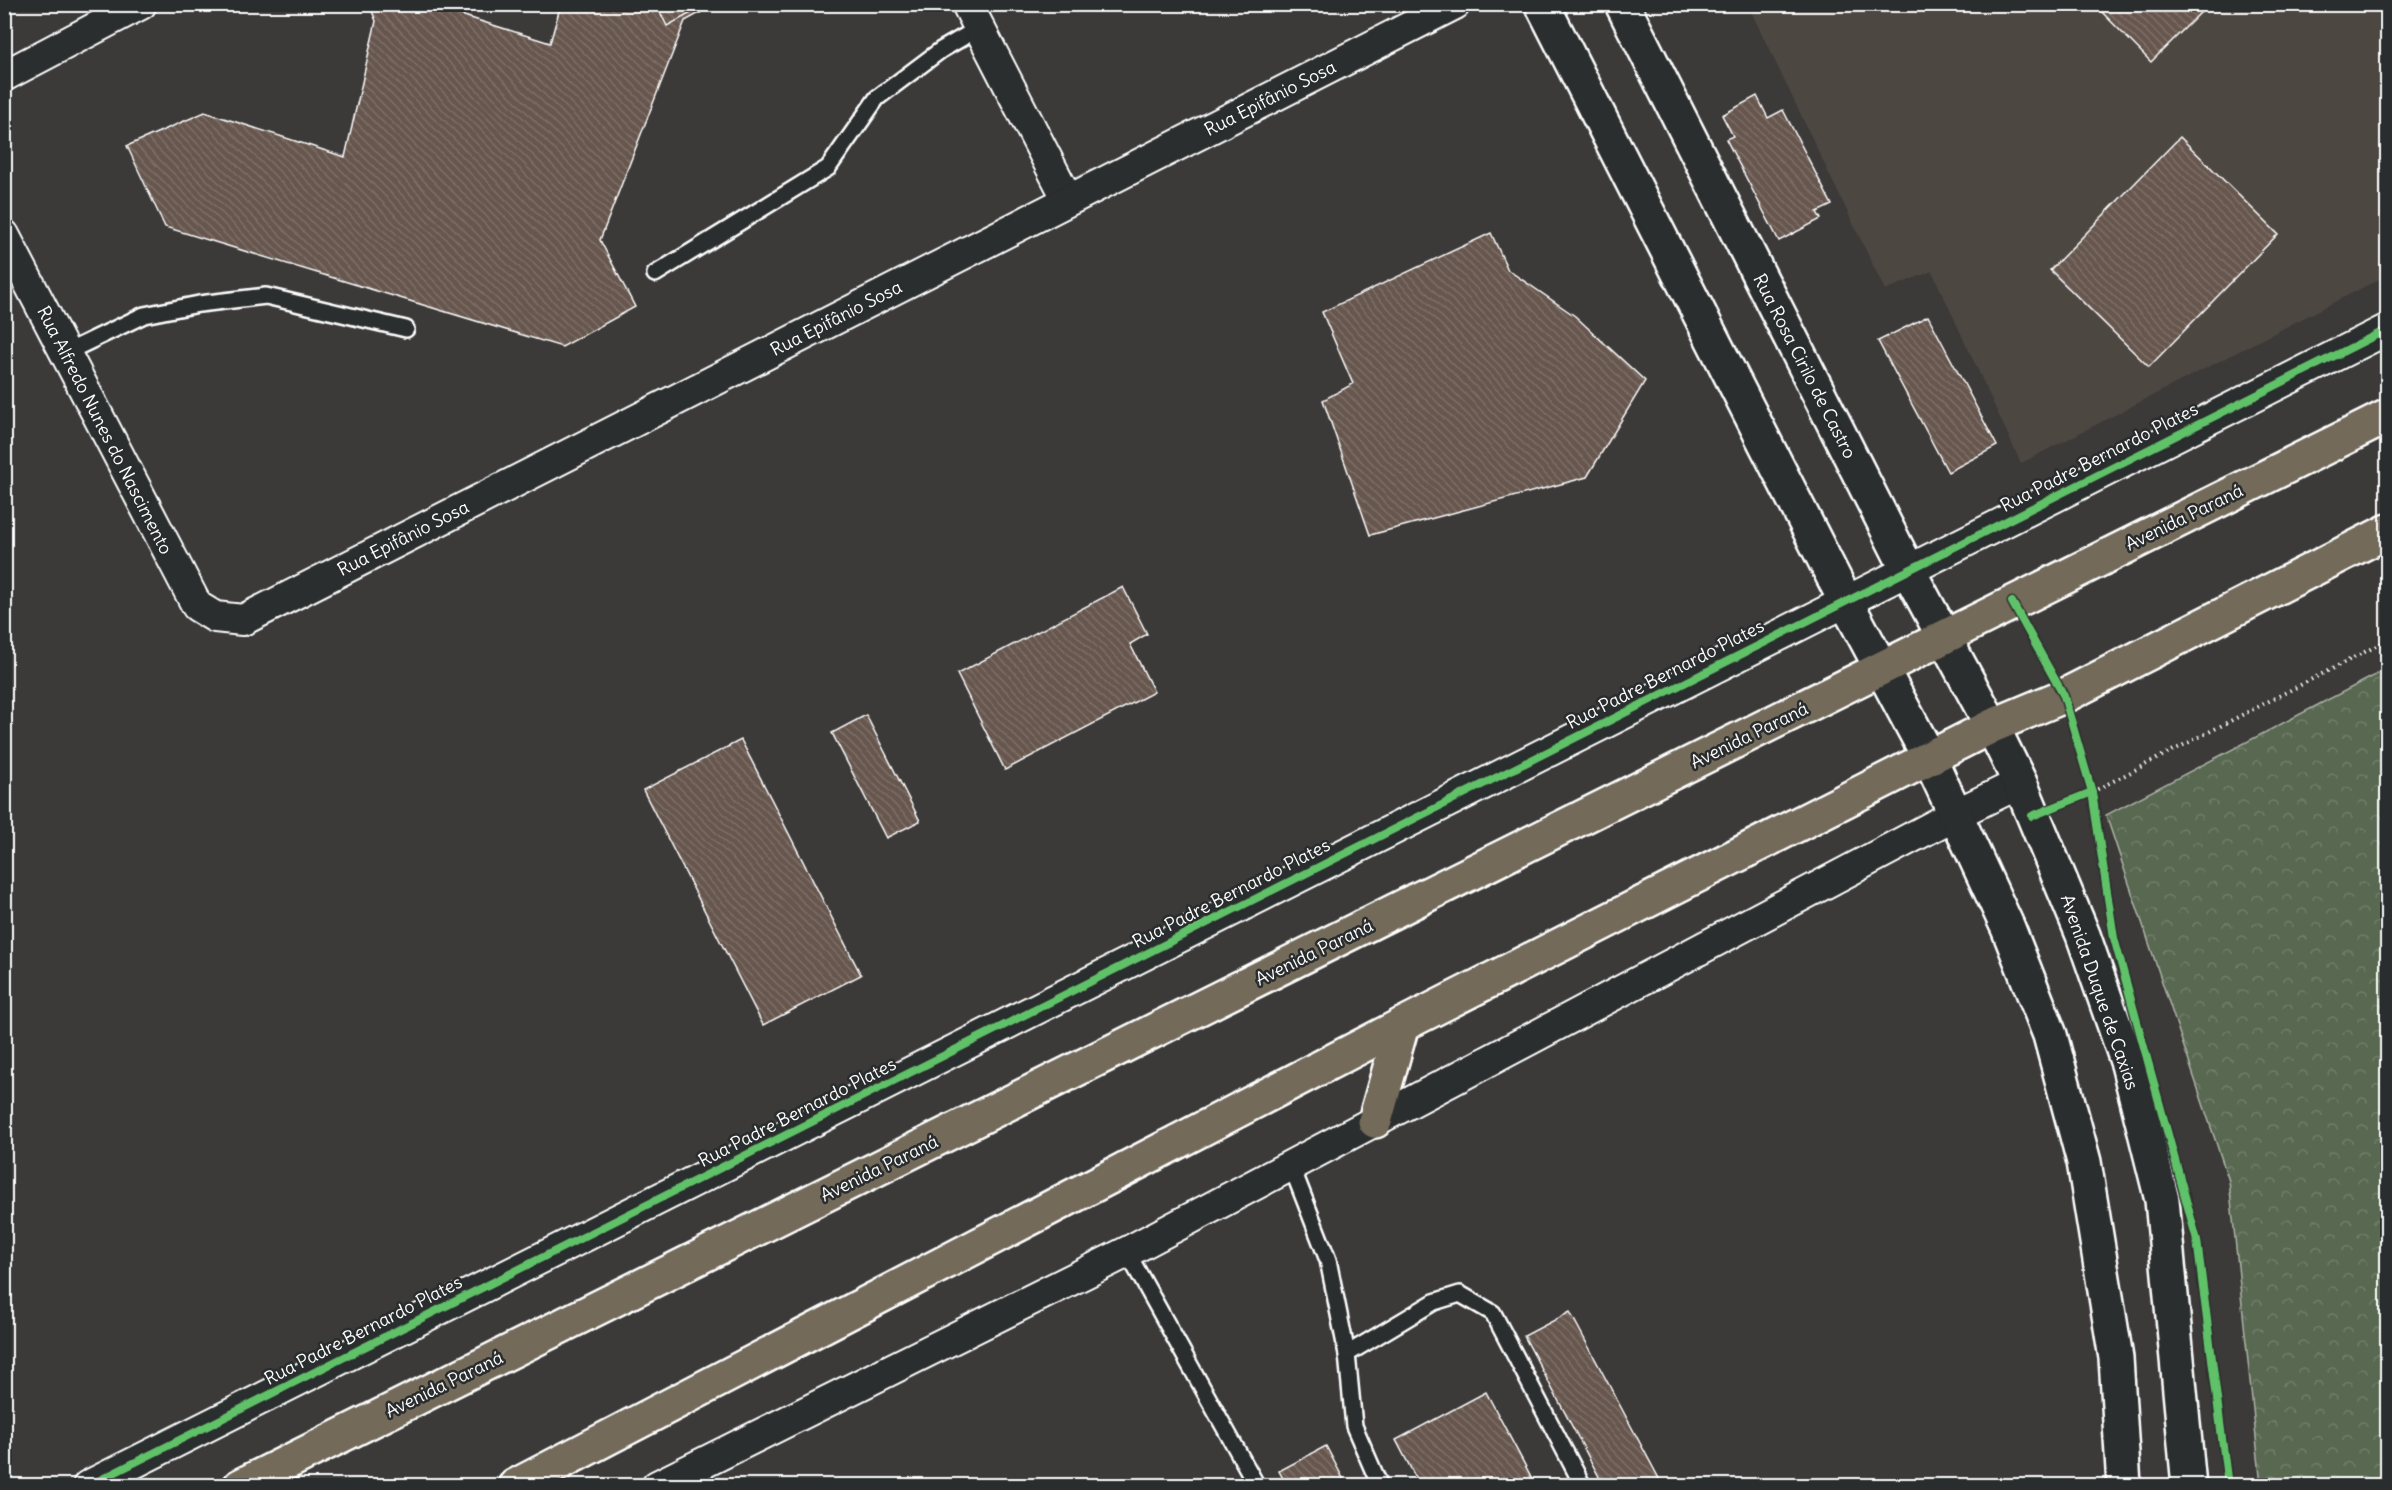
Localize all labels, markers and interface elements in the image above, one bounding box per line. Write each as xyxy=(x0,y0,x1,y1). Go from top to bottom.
street label: Rua Epifânio Sosa xyxy=(1200,55,1340,141)
street label: Rua Rosa Cirilo de Castro xyxy=(1748,270,1862,462)
street label: Rua Epifânio Sosa xyxy=(766,275,906,361)
street label: Rua Alfredo Nunes do Nascimento xyxy=(32,302,178,558)
street label: Rua Padre Bernardo Plates xyxy=(1996,397,2202,517)
street label: Avenida Paraná xyxy=(2121,479,2247,555)
street label: Rua Epifânio Sosa xyxy=(333,495,473,581)
street label: Rua Padre Bernardo Plates xyxy=(1562,614,1768,734)
street label: Avenida Paraná xyxy=(1686,697,1812,773)
street label: Rua Padre Bernardo Plates xyxy=(1128,833,1334,953)
street label: Avenida Duque de Caxias xyxy=(2056,891,2144,1093)
street label: Avenida Paraná xyxy=(1251,914,1377,990)
street label: Rua Padre Bernardo Plates xyxy=(694,1052,900,1172)
street label: Avenida Paraná xyxy=(816,1130,942,1206)
street label: Rua Padre Bernardo Plates xyxy=(260,1270,466,1390)
street label: Avenida Paraná xyxy=(381,1346,507,1422)

